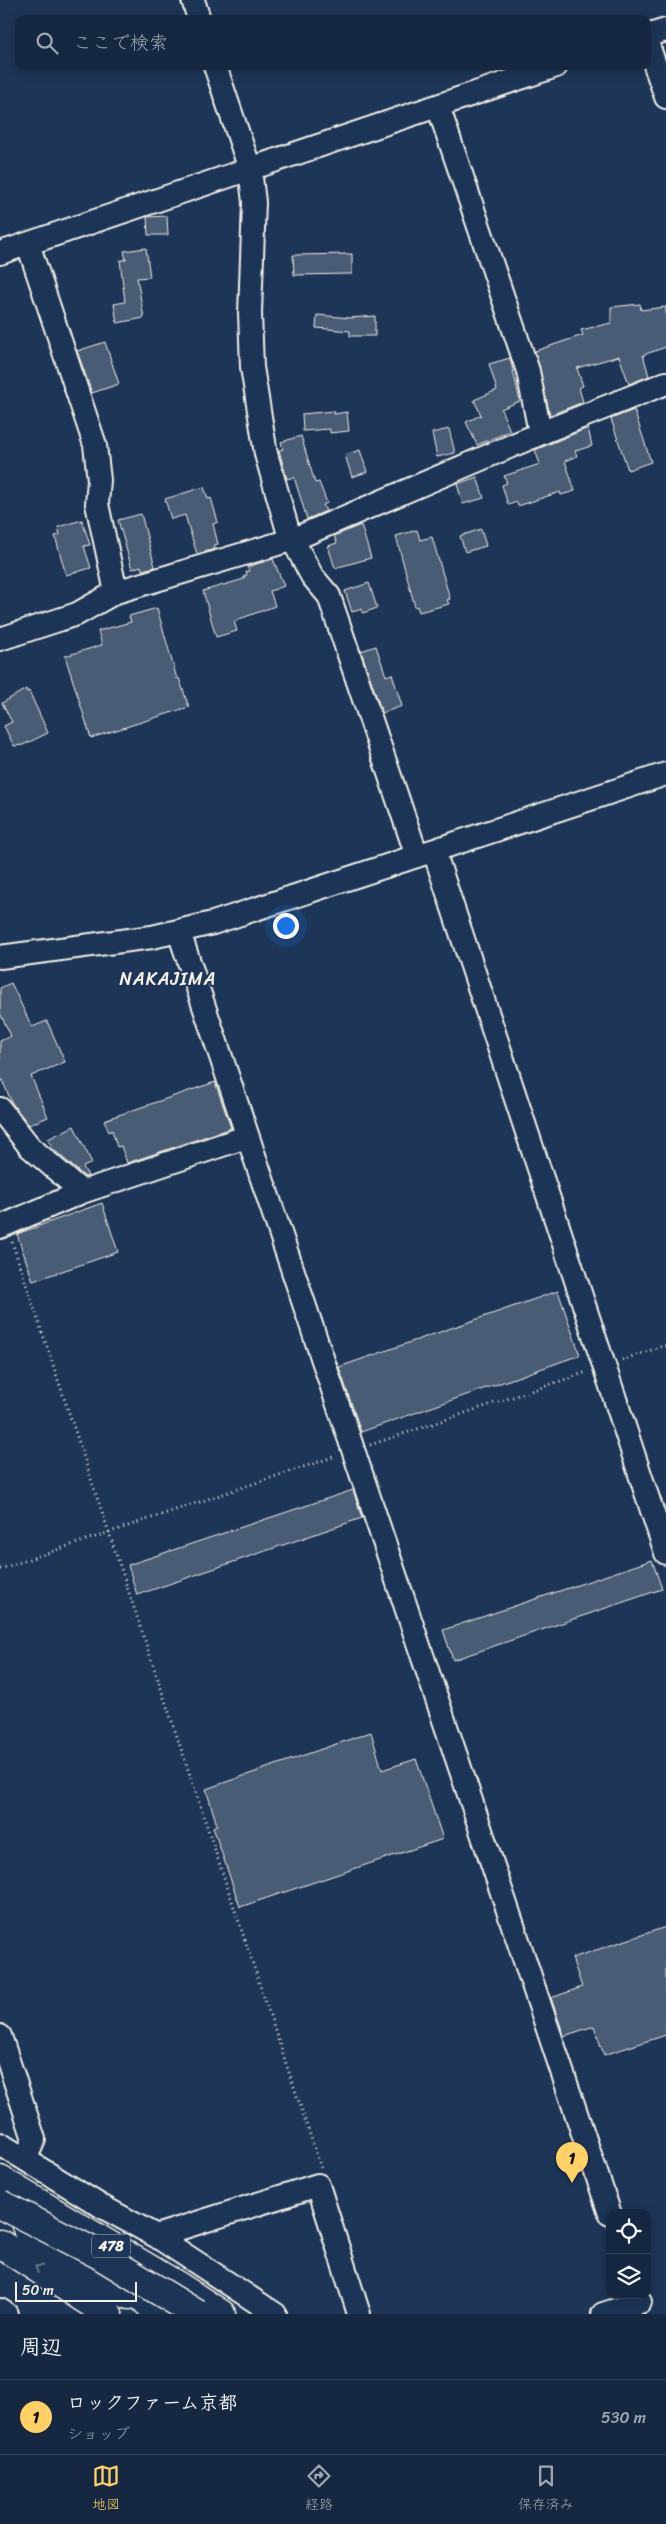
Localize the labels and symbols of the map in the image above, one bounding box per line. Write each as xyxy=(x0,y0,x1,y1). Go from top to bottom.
your location xyxy=(273,913,299,939)
district label: NAKAJIMA xyxy=(119,963,217,995)
pin: 1 xyxy=(556,2142,588,2183)
road number: 478 xyxy=(92,2234,130,2258)
one-way arrow xyxy=(34,2265,43,2275)
scale bar xyxy=(15,2279,138,2302)

